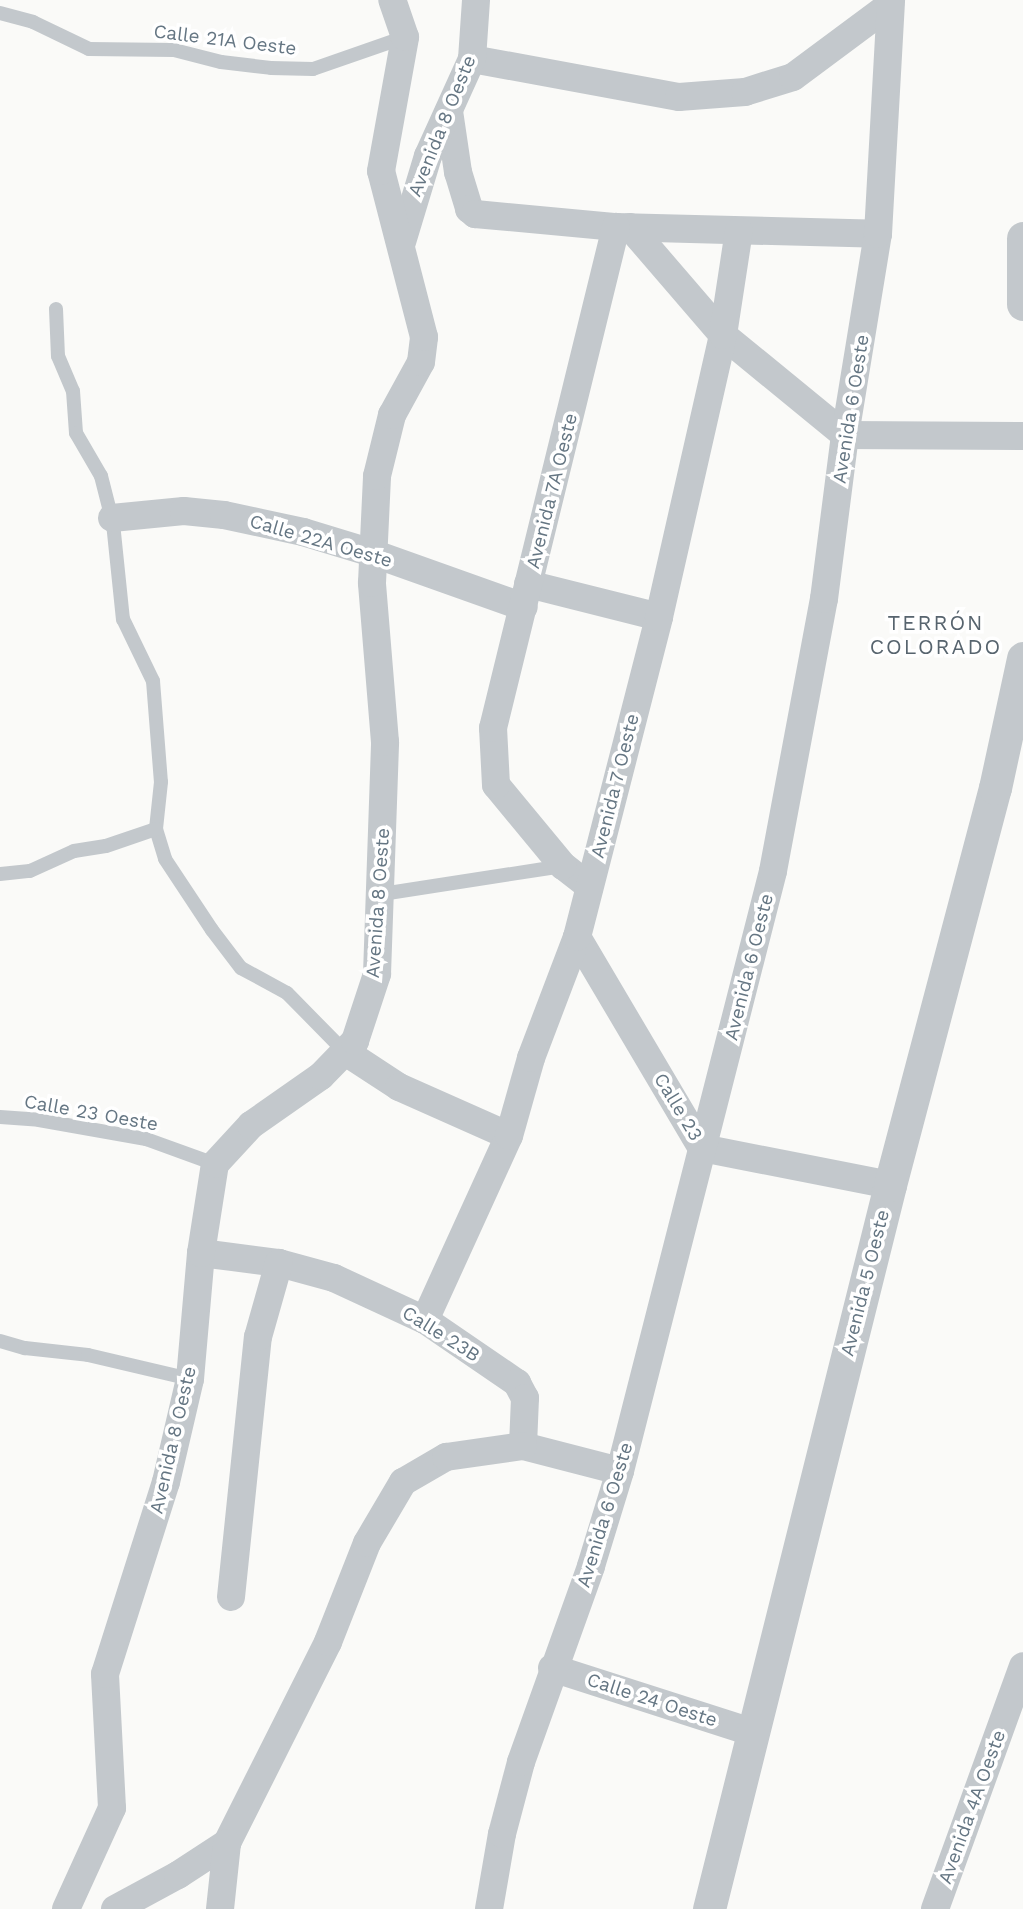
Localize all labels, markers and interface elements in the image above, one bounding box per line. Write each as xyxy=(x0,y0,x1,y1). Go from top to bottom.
street label: Calle 21A Oeste xyxy=(152,20,298,60)
street label: Avenida 8 Oeste xyxy=(403,52,481,200)
street label: Avenida 6 Oeste xyxy=(828,333,874,485)
street label: Avenida 7A Oeste xyxy=(521,410,583,572)
street label: Calle 22A Oeste xyxy=(247,510,395,572)
district label: TERRÓN COLORADO xyxy=(871,610,1001,660)
street label: Avenida 7 Oeste xyxy=(586,710,644,862)
street label: Avenida 8 Oeste xyxy=(361,827,395,979)
street label: Avenida 6 Oeste xyxy=(720,891,778,1043)
street label: Calle 23 xyxy=(649,1069,707,1145)
street label: Calle 23 Oeste xyxy=(22,1090,160,1136)
street label: Avenida 5 Oeste xyxy=(836,1207,894,1359)
street label: Calle 23B xyxy=(398,1301,484,1367)
street label: Avenida 8 Oeste xyxy=(145,1364,201,1516)
street label: Avenida 6 Oeste xyxy=(572,1440,638,1590)
street label: Calle 24 Oeste xyxy=(584,1668,720,1732)
street label: Avenida 4A Oeste xyxy=(933,1726,1011,1888)

